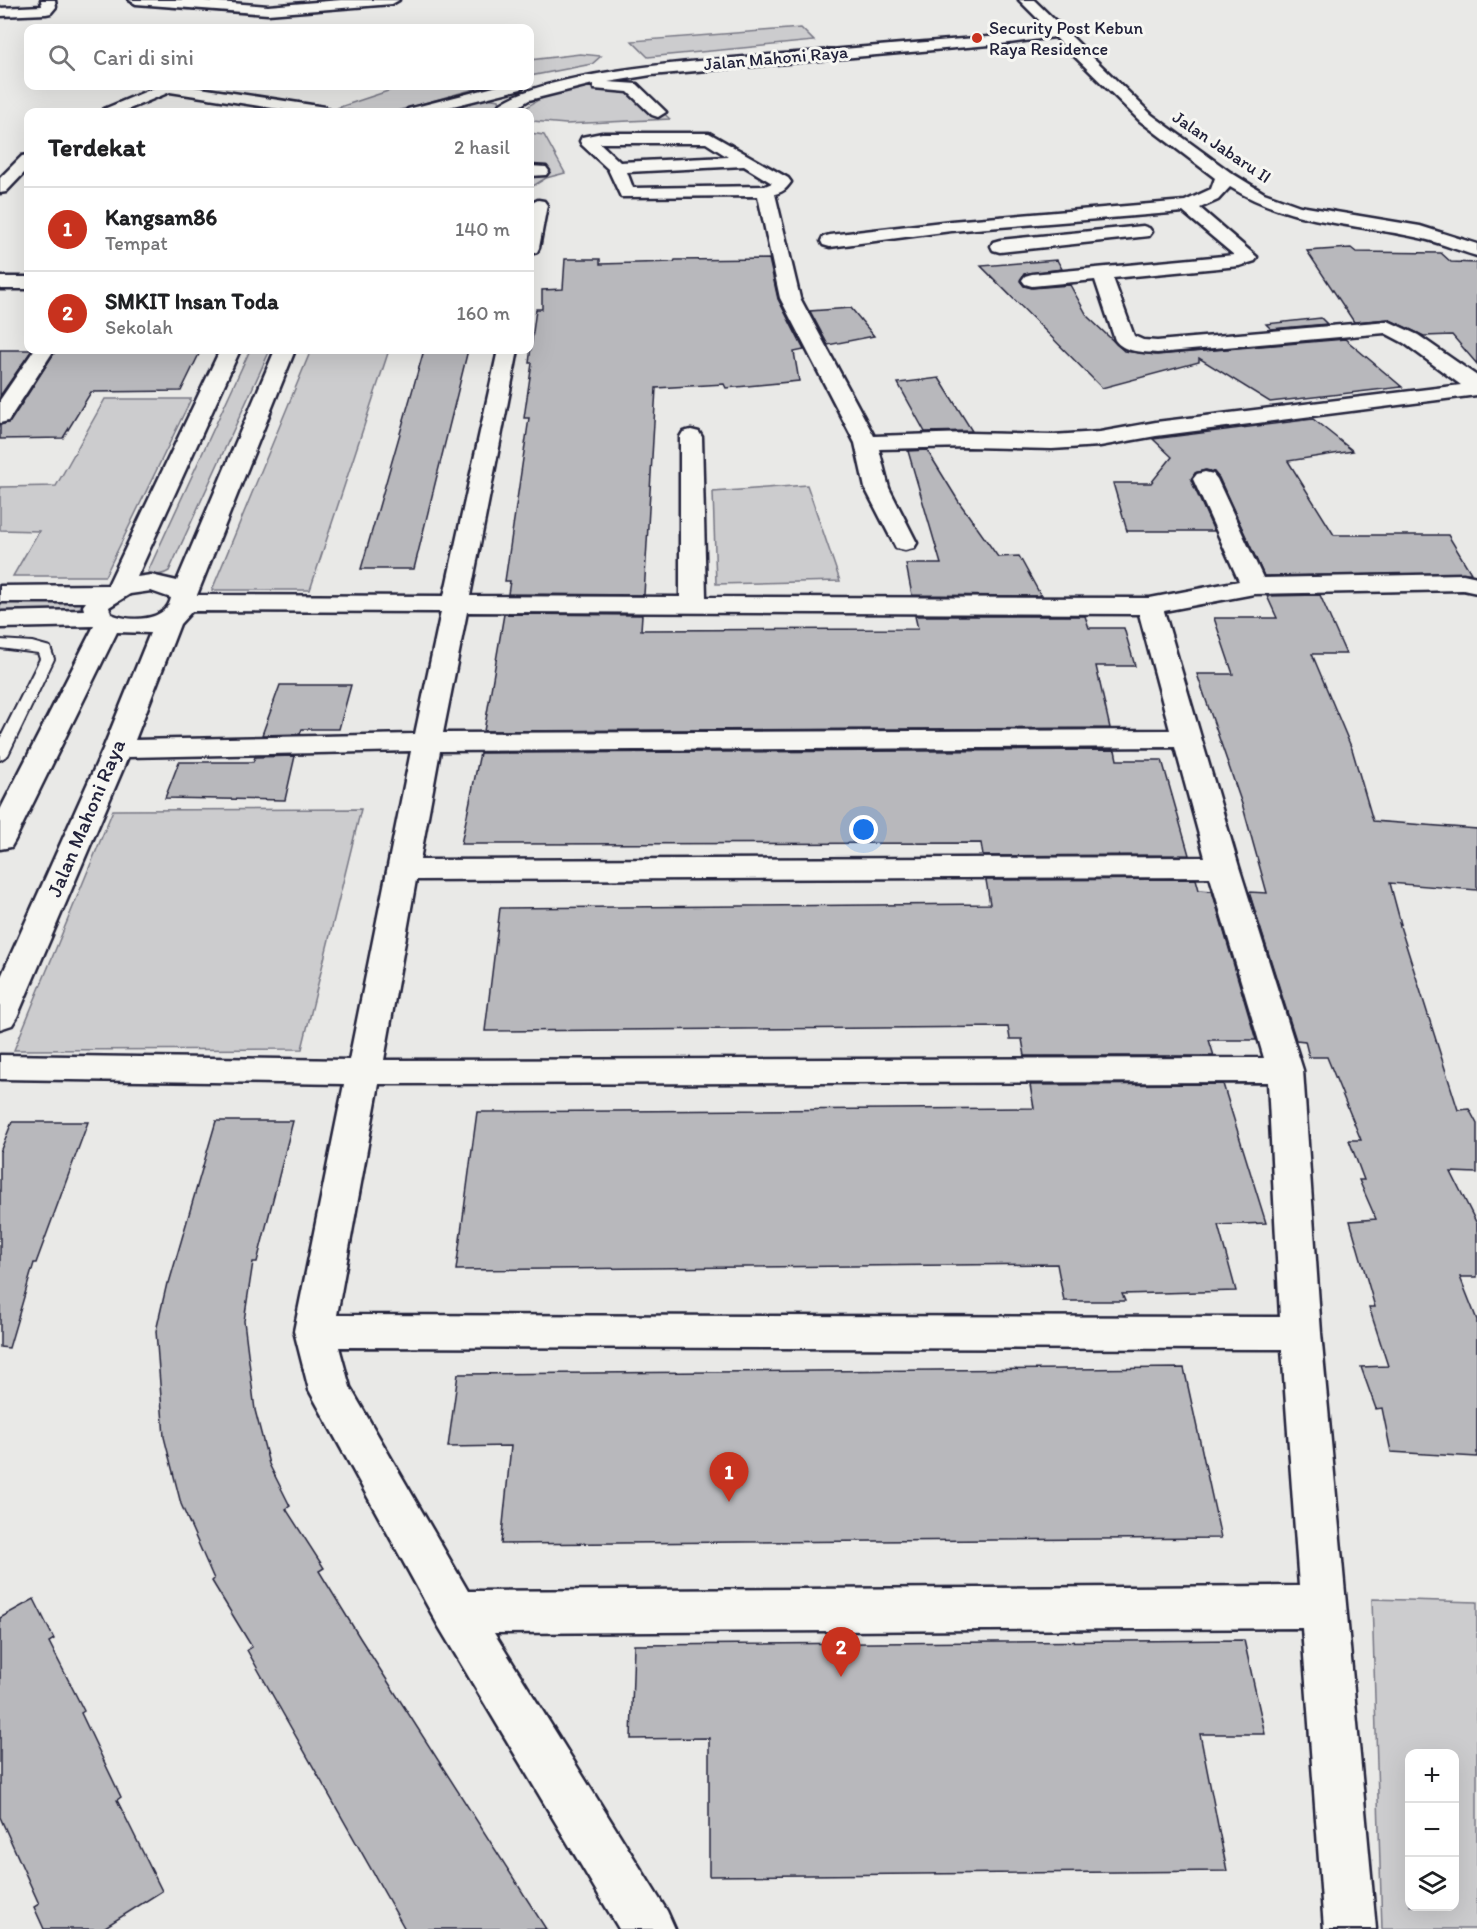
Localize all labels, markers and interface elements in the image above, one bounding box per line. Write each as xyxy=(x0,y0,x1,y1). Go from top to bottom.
place label: Security Post Kebun Raya Residence xyxy=(989,17,1144,60)
search box xyxy=(24,24,534,90)
marker: Security Post Kebun Raya Residence xyxy=(970,31,984,45)
icon: search xyxy=(45,41,78,74)
street label: Jalan Mahoni Raya xyxy=(703,41,850,75)
text: Cari di sini xyxy=(93,44,194,71)
street label: Jalan Jabaru II xyxy=(1168,106,1276,188)
text: Terdekat xyxy=(48,131,146,163)
text: 2 hasil xyxy=(454,135,510,159)
text: Kangsam86 xyxy=(105,204,217,231)
text: 1 xyxy=(63,217,72,241)
text: 140 m xyxy=(455,217,510,241)
text: Tempat xyxy=(105,231,168,255)
text: SMKIT Insan Toda xyxy=(105,288,279,315)
text: 2 xyxy=(62,301,73,325)
text: 160 m xyxy=(457,301,510,325)
text: Sekolah xyxy=(105,315,173,339)
street label: Jalan Mahoni Raya xyxy=(41,735,130,901)
your location xyxy=(849,815,878,844)
pin: 1 xyxy=(710,1452,748,1502)
pin: 2 xyxy=(822,1628,860,1677)
map controls xyxy=(1405,1749,1459,1911)
button: + xyxy=(1405,1749,1459,1803)
button: − xyxy=(1405,1803,1459,1857)
button: layers xyxy=(1405,1857,1459,1911)

